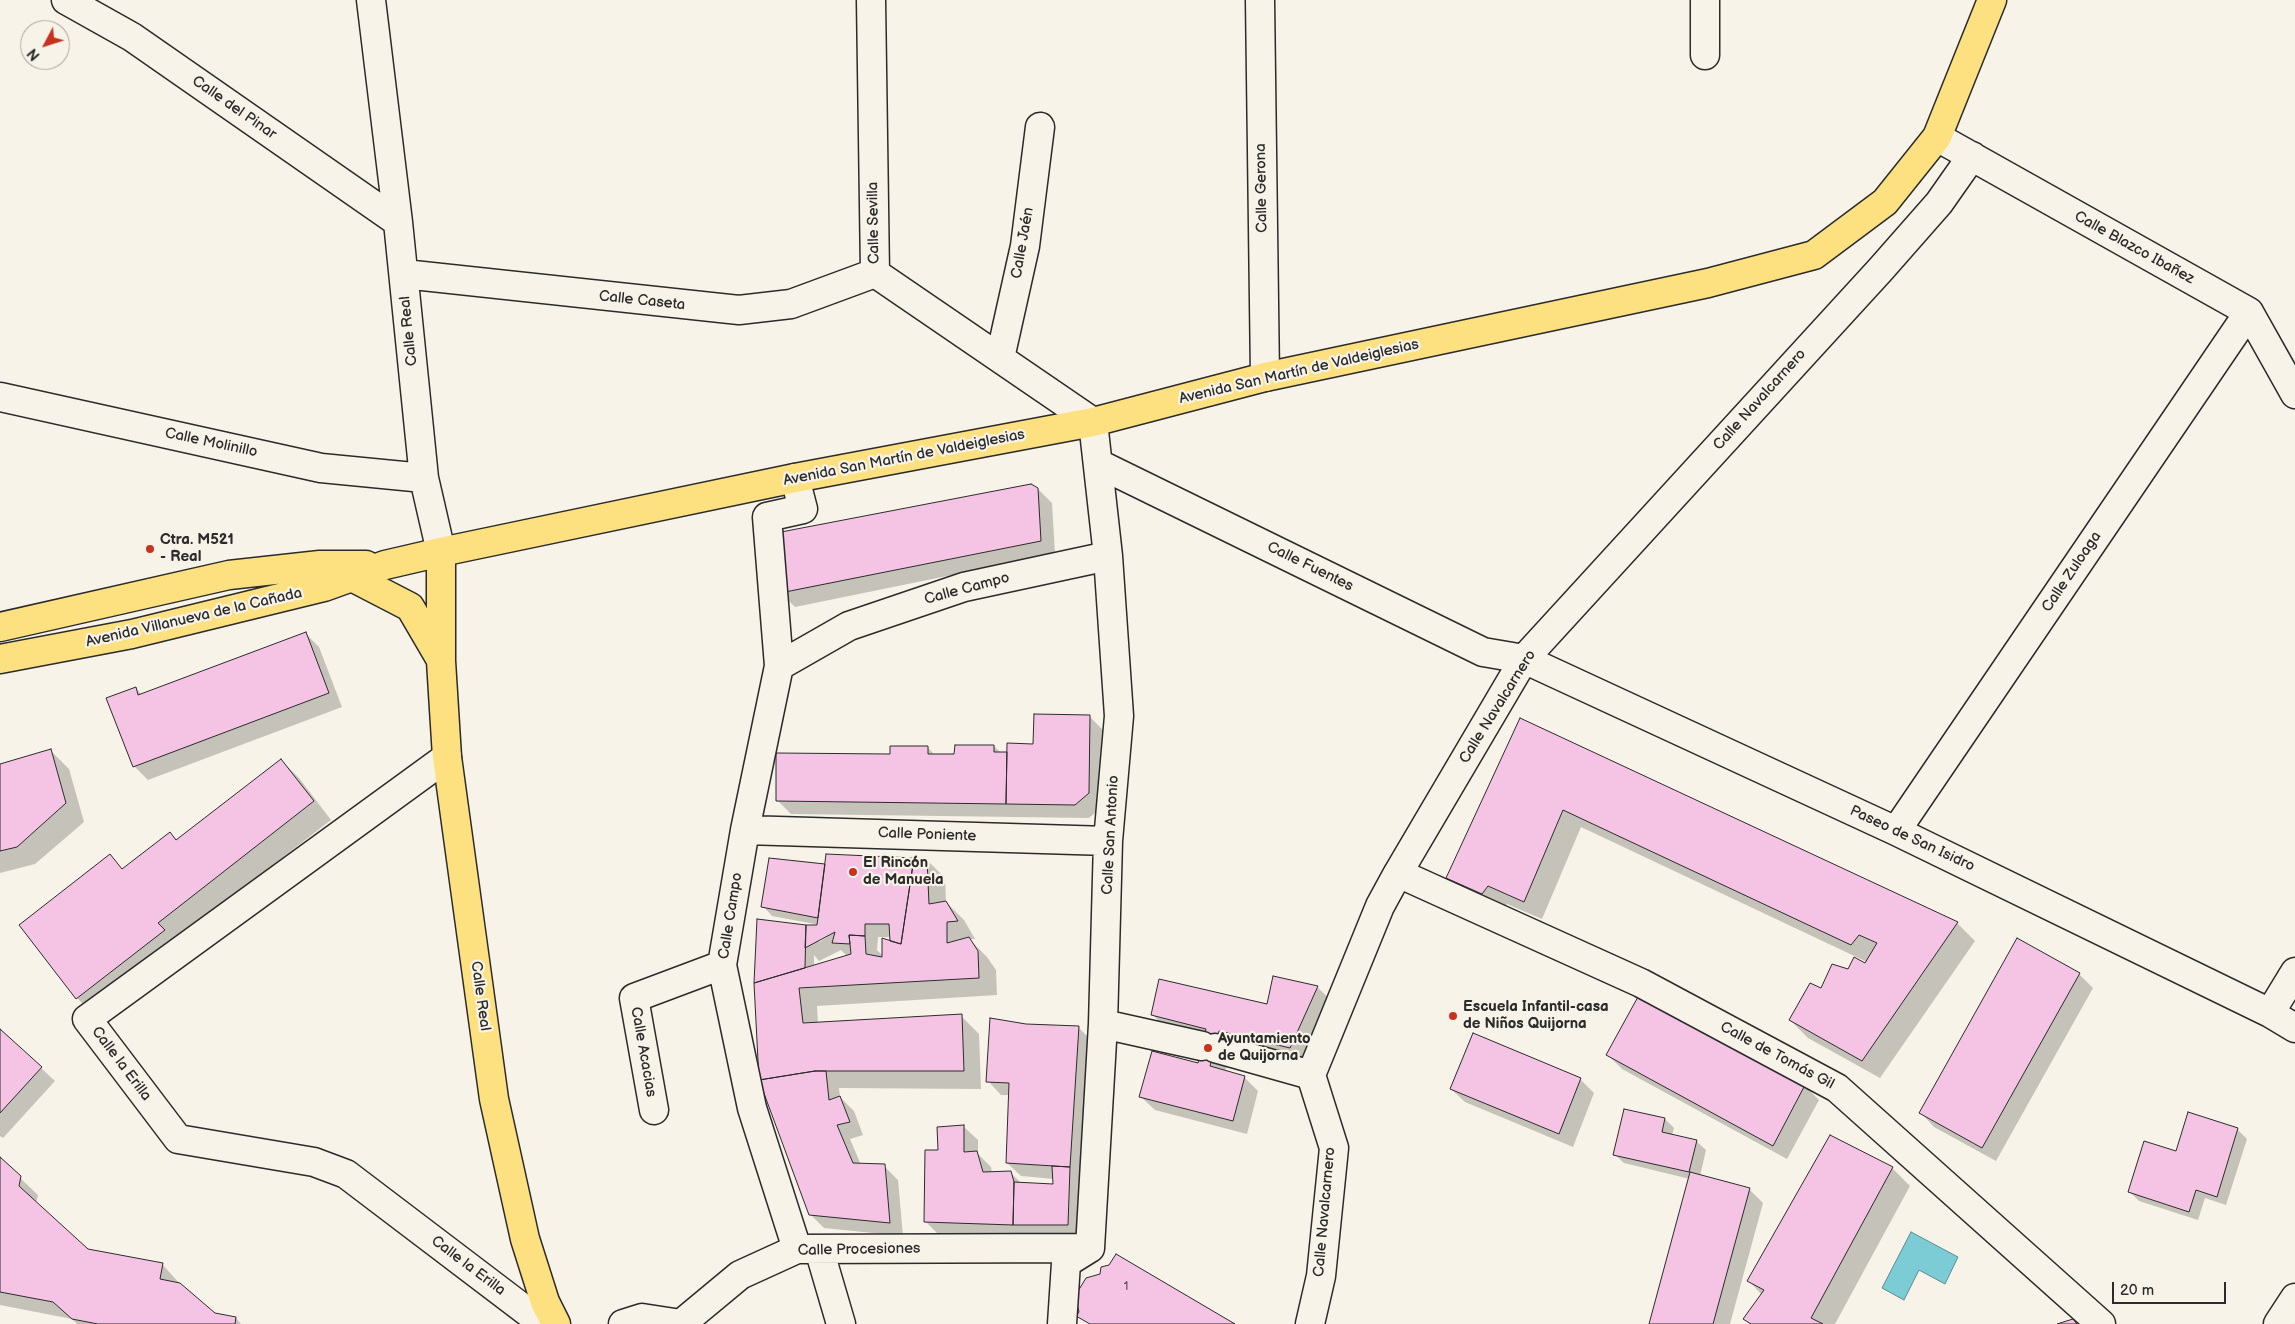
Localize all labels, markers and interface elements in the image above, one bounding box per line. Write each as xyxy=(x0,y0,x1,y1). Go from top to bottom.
north arrow xyxy=(20,20,70,70)
text: N xyxy=(24,45,44,64)
street label: Calle del Pinar xyxy=(188,72,280,144)
street label: Calle Gerona xyxy=(1252,143,1272,233)
street label: Calle Sevilla xyxy=(864,182,884,264)
street label: Calle Jaén xyxy=(1008,206,1038,280)
street label: Calle Blazco Ibañez xyxy=(2071,208,2197,288)
street label: Calle Caseta xyxy=(598,288,686,314)
street label: Calle Real xyxy=(396,295,422,367)
street label: Avenida San Martín de Valdeiglesias xyxy=(1177,336,1421,408)
street label: Calle Navalcarnero xyxy=(1710,346,1810,454)
street label: Calle Molinillo xyxy=(163,424,259,462)
street label: Avenida San Martín de Valdeiglesias xyxy=(782,426,1026,490)
street label: Calle Zuloaga xyxy=(2038,528,2106,616)
place label: Ctra. M521 - Real xyxy=(160,531,234,566)
street label: Calle Fuentes xyxy=(1264,538,1356,596)
marker: Ctra. M521 - Real xyxy=(144,543,156,555)
street label: Calle Campo xyxy=(922,569,1012,609)
street label: Avenida Villanueva de la Cañada xyxy=(84,584,304,652)
street label: Calle Navalcarnero xyxy=(1456,647,1540,767)
street label: Calle San Antonio xyxy=(1099,775,1123,895)
street label: Paseo de San Isidro xyxy=(1847,802,1977,876)
street label: Calle Poniente xyxy=(878,824,976,846)
place label: El Rincón de Manuela xyxy=(863,854,944,889)
marker: El Rincón de Manuela xyxy=(847,866,859,878)
street label: Calle Campo xyxy=(715,871,747,961)
street label: Calle Real xyxy=(466,960,494,1032)
place label: Escuela Infantil-casa de Niños Quijorna xyxy=(1463,998,1609,1033)
street label: Calle Acacias xyxy=(626,1005,660,1099)
marker: Escuela Infantil-casa de Niños Quijorna xyxy=(1447,1010,1459,1022)
street label: Calle de Tomás Gil xyxy=(1717,1018,1837,1094)
street label: Calle la Erilla xyxy=(87,1023,155,1105)
place label: Ayuntamiento de Quijorna xyxy=(1218,1030,1311,1065)
marker: Ayuntamiento de Quijorna xyxy=(1202,1042,1214,1054)
street label: Calle Navalcarnero xyxy=(1310,1146,1340,1278)
street label: Calle la Erilla xyxy=(427,1232,509,1300)
street label: Calle Procesiones xyxy=(797,1240,921,1260)
scale bar xyxy=(2115,1272,2229,1304)
house number: 1 xyxy=(1124,1280,1128,1294)
text: 20 m xyxy=(2120,1281,2154,1300)

